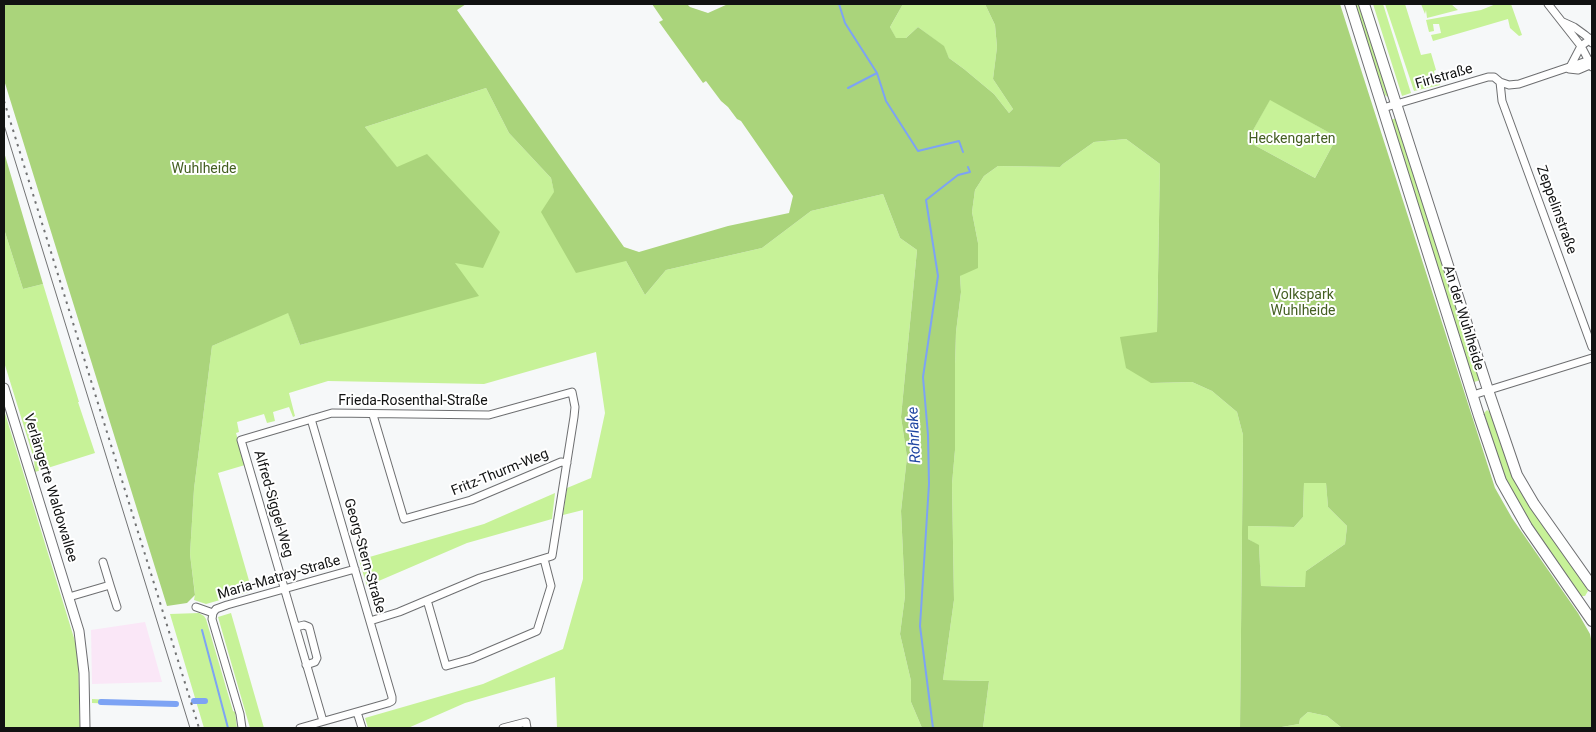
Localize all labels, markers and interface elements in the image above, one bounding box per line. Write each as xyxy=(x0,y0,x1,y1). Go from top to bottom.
street label: Firlstraße xyxy=(1413,61,1475,93)
park label: Heckengarten xyxy=(1248,131,1336,147)
park label: Wuhlheide xyxy=(172,161,236,177)
street label: Zeppelinstraße xyxy=(1532,163,1580,257)
street label: An der Wuhlheide xyxy=(1439,263,1487,373)
park label: Volkspark Wuhlheide xyxy=(1271,287,1335,320)
street label: Frieda-Rosenthal-Straße xyxy=(338,393,488,409)
water label: Rohrlake xyxy=(905,406,925,464)
street label: Verlängerte Waldowallee xyxy=(19,412,81,564)
street label: Fritz-Thurm-Weg xyxy=(449,446,551,500)
street label: Alfred-Siggel-Weg xyxy=(250,448,296,560)
street label: Georg-Stern-Straße xyxy=(340,497,388,615)
street label: Maria-Matray-Straße xyxy=(216,552,342,604)

